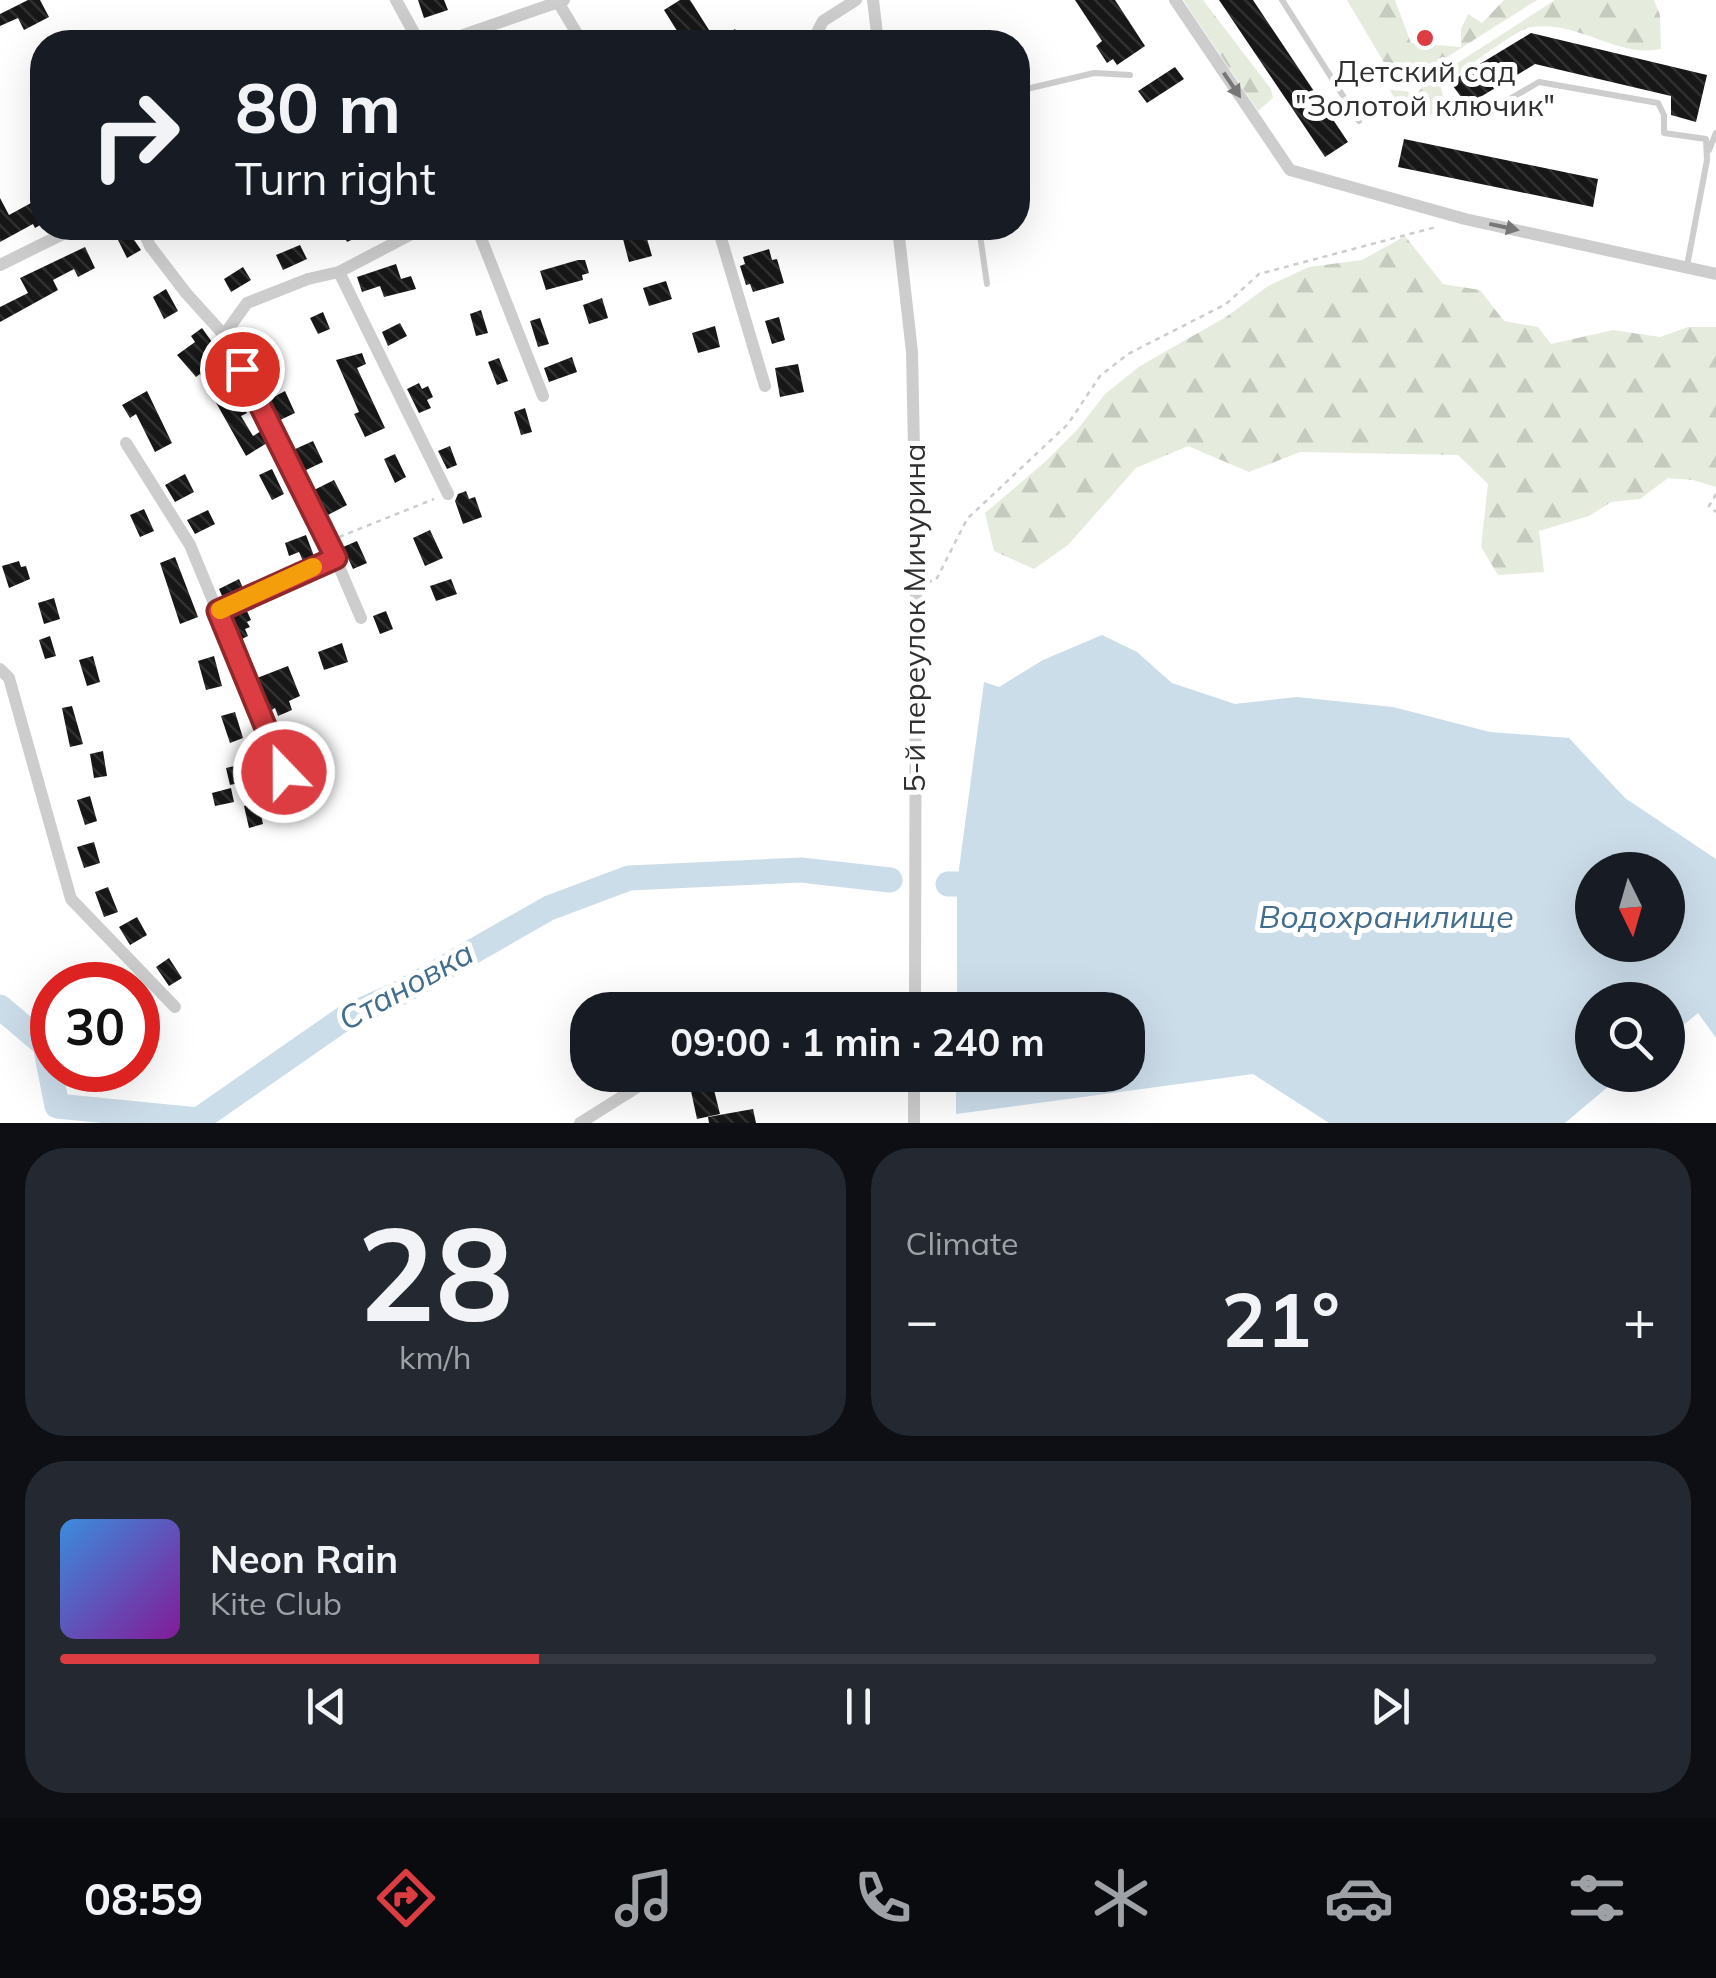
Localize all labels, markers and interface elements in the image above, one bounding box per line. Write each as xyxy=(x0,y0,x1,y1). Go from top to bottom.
marker: Детский сад "Золотой ключик" xyxy=(1414,27,1436,49)
place label: Детский сад "Золотой ключик" xyxy=(1295,52,1555,124)
text: 80 m xyxy=(235,63,401,151)
icon: right xyxy=(70,70,200,200)
one-way arrow xyxy=(1222,71,1241,98)
text: Turn right xyxy=(235,150,436,206)
one-way arrow xyxy=(1489,220,1520,236)
pin xyxy=(200,327,285,412)
icon: arrive xyxy=(215,342,270,397)
street label: 5-й переулок Мичурина xyxy=(895,443,933,793)
position arrow xyxy=(232,720,336,824)
north arrow xyxy=(1575,852,1685,962)
map controls xyxy=(1575,852,1685,1092)
water label: Водохранилище xyxy=(1258,896,1514,936)
water label: Становка xyxy=(331,932,480,1039)
speed limit sign: 30 xyxy=(30,962,160,1092)
button: search xyxy=(1575,982,1685,1092)
text: 09:00 · 1 min · 240 m xyxy=(670,1018,1045,1066)
text: 28 xyxy=(357,1190,513,1354)
text: Climate xyxy=(906,1223,1018,1263)
text: 21° xyxy=(1222,1272,1340,1366)
text: − xyxy=(906,1285,939,1354)
text: + xyxy=(1623,1285,1656,1354)
text: km/h xyxy=(399,1337,471,1377)
text: Neon Rain xyxy=(210,1535,398,1583)
text: Kite Club xyxy=(210,1583,342,1623)
icon: previous xyxy=(299,1679,354,1734)
icon: pause xyxy=(831,1679,886,1734)
icon: next xyxy=(1363,1679,1418,1734)
icon: directions xyxy=(371,1863,441,1933)
icon: music xyxy=(609,1863,679,1933)
icon: phone xyxy=(848,1863,918,1933)
icon: climate xyxy=(1086,1863,1156,1933)
icon: car xyxy=(1324,1863,1394,1933)
icon: filters xyxy=(1562,1863,1632,1933)
text: 08:59 xyxy=(84,1870,203,1926)

